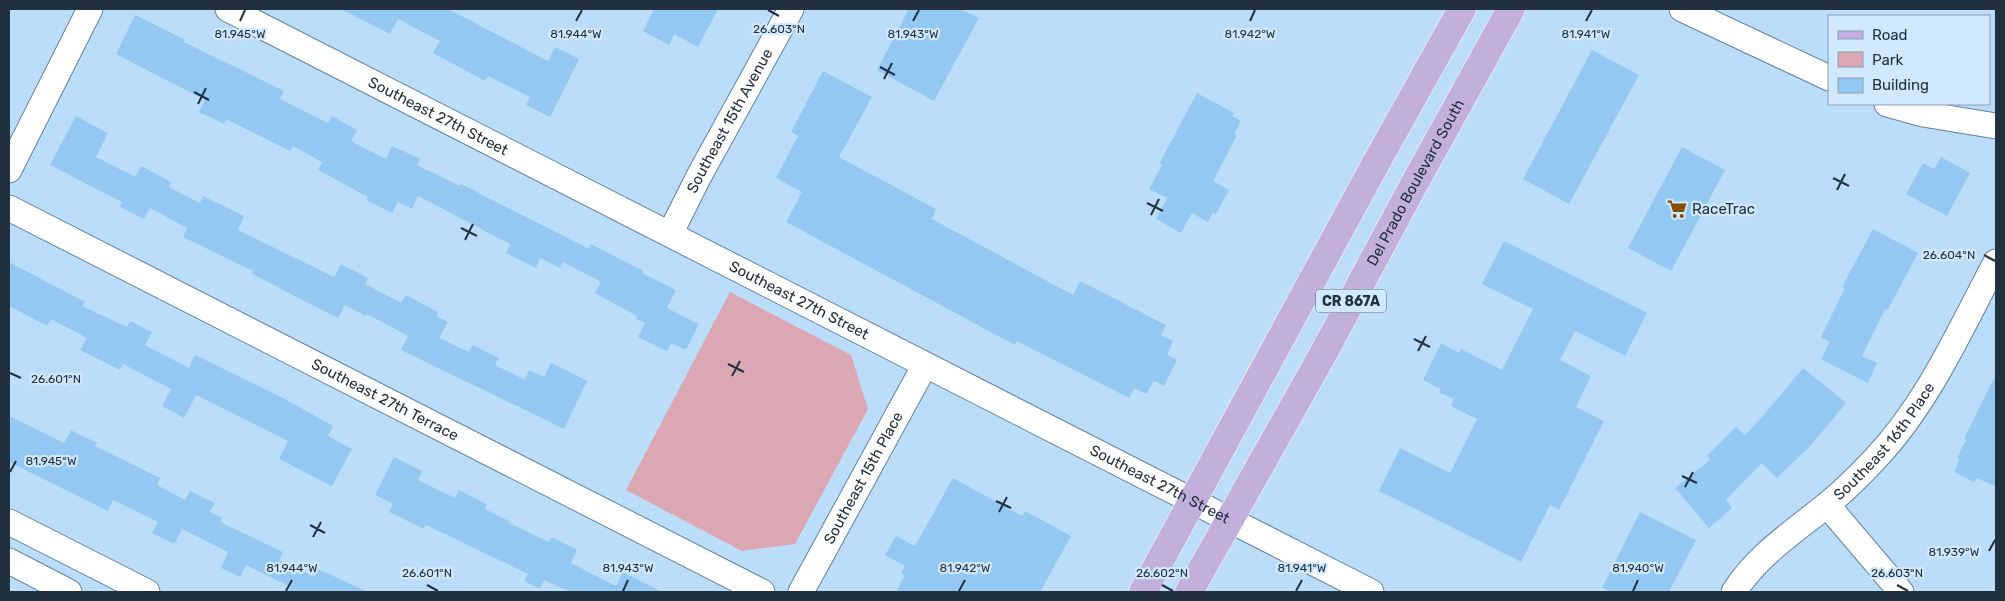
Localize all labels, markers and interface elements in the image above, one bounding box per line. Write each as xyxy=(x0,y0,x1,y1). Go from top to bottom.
legend xyxy=(1828,15,1990,105)
text: 26.603°N xyxy=(753,22,805,36)
text: Road xyxy=(1872,26,1908,44)
text: 81.945°W xyxy=(214,27,266,41)
text: 81.944°W xyxy=(550,27,602,41)
text: 81.943°W xyxy=(887,27,939,41)
text: 81.942°W xyxy=(1225,27,1276,41)
text: 81.941°W xyxy=(1562,27,1611,41)
street label: Southeast 15th Avenue xyxy=(683,45,776,196)
text: Park xyxy=(1872,51,1903,69)
street label: Southeast 27th Street xyxy=(365,73,511,159)
text: Building xyxy=(1872,76,1929,94)
street label: Del Prado Boulevard South xyxy=(1363,96,1468,269)
supermarket icon: RaceTrac xyxy=(1666,198,1688,220)
place label: RaceTrac xyxy=(1692,200,1755,218)
text: 26.604°N xyxy=(1923,248,1975,262)
street label: Southeast 27th Street xyxy=(726,257,872,343)
road number: CR 867A xyxy=(1316,290,1386,312)
street label: Southeast 27th Terrace xyxy=(308,355,461,445)
text: 26.601°N xyxy=(31,372,81,386)
street label: Southeast 16th Place xyxy=(1830,379,1938,504)
street label: Southeast 15th Place xyxy=(820,409,907,547)
street label: Southeast 27th Street xyxy=(1087,441,1233,527)
text: 81.945°W xyxy=(25,454,77,468)
text: 81.939°W xyxy=(1929,545,1980,559)
text: 81.944°W xyxy=(266,561,318,575)
text: 81.943°W xyxy=(602,561,654,575)
text: 81.942°W xyxy=(940,561,991,575)
text: 81.941°W xyxy=(1278,561,1327,575)
text: 81.940°W xyxy=(1612,561,1664,575)
text: 26.601°N xyxy=(402,566,452,580)
text: 26.602°N xyxy=(1136,566,1188,580)
text: 26.603°N xyxy=(1871,566,1923,580)

